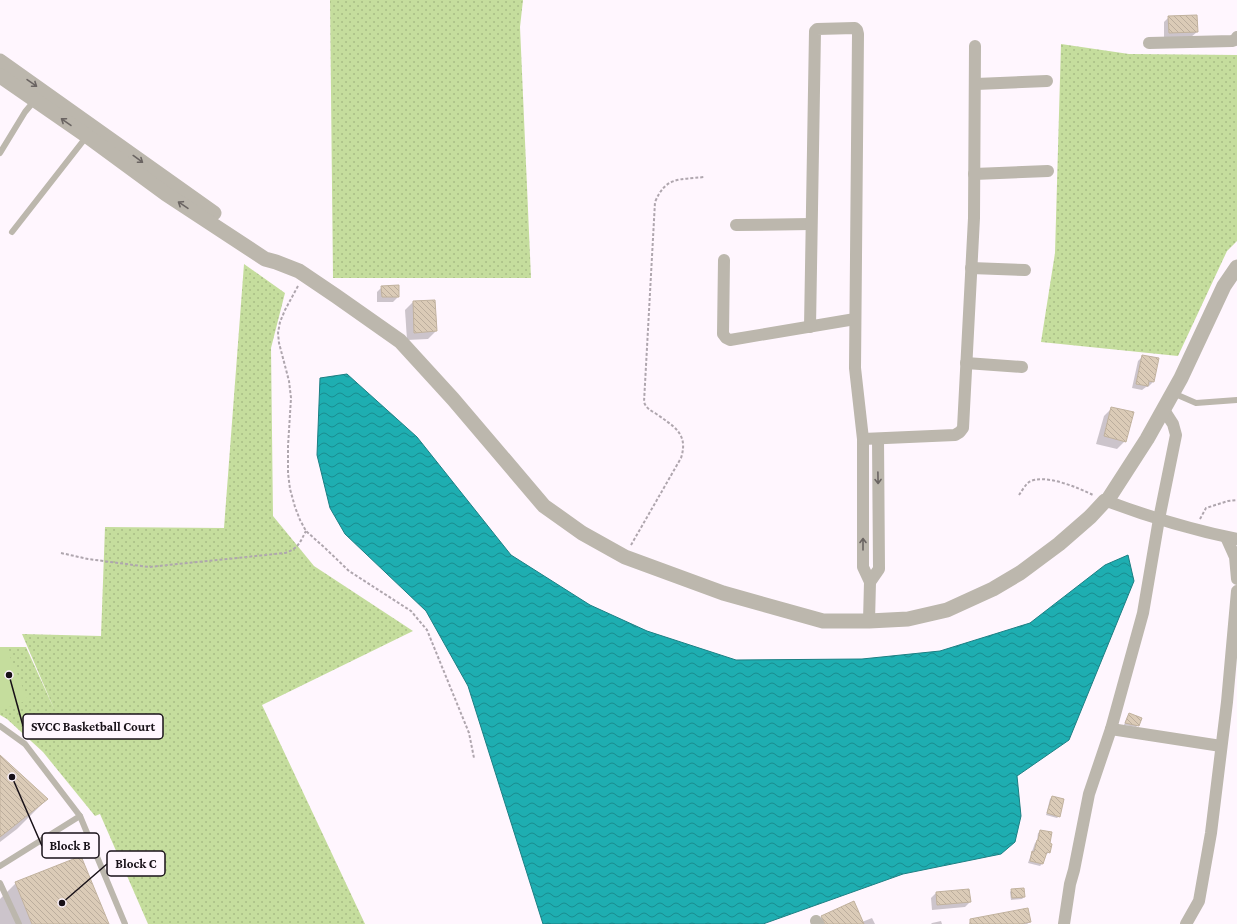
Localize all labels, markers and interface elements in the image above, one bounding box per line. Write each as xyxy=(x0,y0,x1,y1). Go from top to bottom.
one-way arrow xyxy=(26,79,37,87)
one-way arrow xyxy=(61,118,72,126)
one-way arrow xyxy=(132,155,143,163)
one-way arrow xyxy=(178,201,189,209)
one-way arrow xyxy=(874,471,882,484)
one-way arrow xyxy=(859,538,867,551)
callout: SVCC Basketball Court xyxy=(23,714,163,739)
text: SVCC Basketball Court xyxy=(31,719,155,734)
callout: Block B xyxy=(42,833,99,858)
text: Block B xyxy=(49,838,91,853)
callout: Block C xyxy=(107,851,165,876)
text: Block C xyxy=(115,856,157,871)

